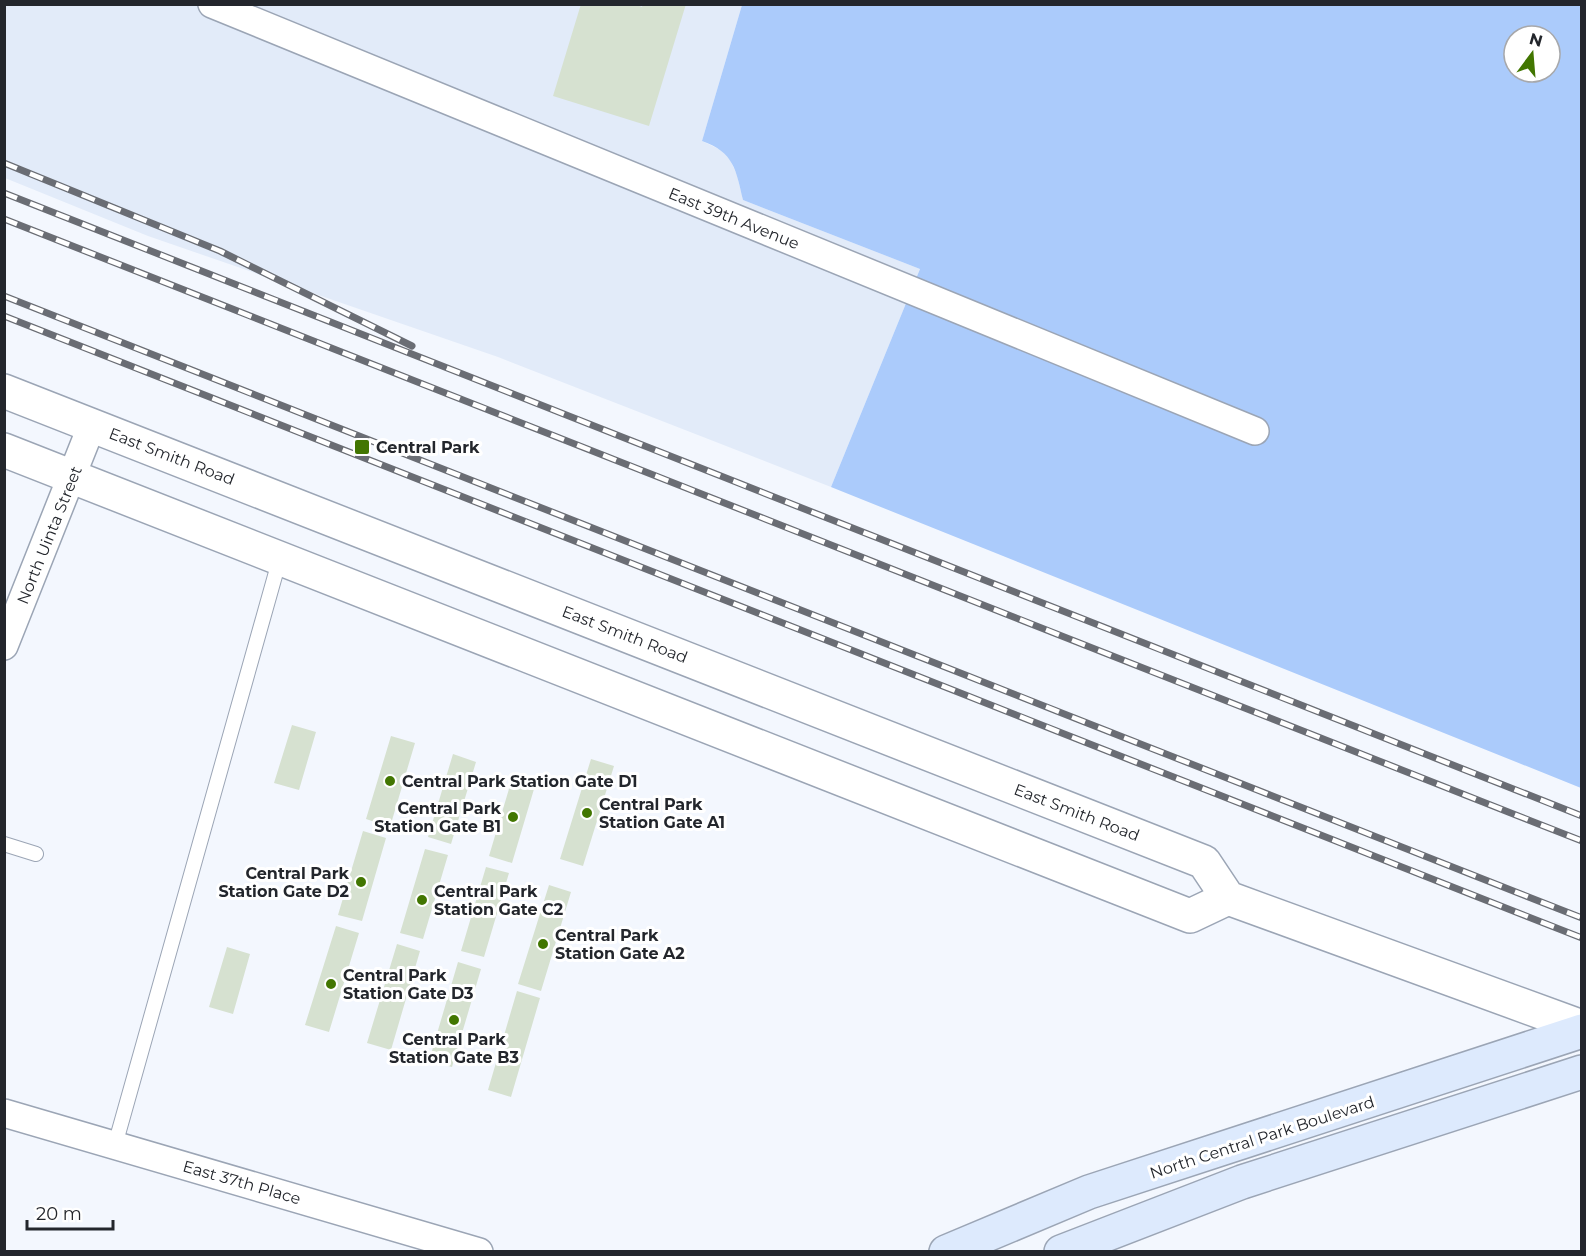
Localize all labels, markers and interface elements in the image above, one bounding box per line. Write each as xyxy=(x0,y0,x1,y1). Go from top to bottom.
north arrow xyxy=(1502,24,1562,84)
text: N xyxy=(1527,29,1545,51)
street label: East 39th Avenue xyxy=(666,184,802,253)
street label: East Smith Road xyxy=(106,424,237,489)
marker: Central Park xyxy=(353,438,371,456)
place label: Central Park xyxy=(376,438,480,457)
street label: North Uinta Street xyxy=(13,463,86,607)
street label: East Smith Road xyxy=(559,602,690,667)
place label: Central Park Station Gate D1 xyxy=(402,772,638,791)
marker: Central Park Station Gate D1 xyxy=(383,774,397,788)
street label: East Smith Road xyxy=(1011,780,1142,845)
place label: Central Park Station Gate A1 xyxy=(599,795,725,832)
place label: Central Park Station Gate B1 xyxy=(374,799,502,836)
marker: Central Park Station Gate A1 xyxy=(580,806,594,820)
marker: Central Park Station Gate B1 xyxy=(506,810,520,824)
place label: Central Park Station Gate D2 xyxy=(218,864,350,901)
marker: Central Park Station Gate D2 xyxy=(354,875,368,889)
place label: Central Park Station Gate C2 xyxy=(434,882,563,919)
marker: Central Park Station Gate C2 xyxy=(415,893,429,907)
place label: Central Park Station Gate A2 xyxy=(555,926,685,963)
marker: Central Park Station Gate A2 xyxy=(536,937,550,951)
place label: Central Park Station Gate D3 xyxy=(343,966,474,1003)
marker: Central Park Station Gate D3 xyxy=(324,977,338,991)
marker: Central Park Station Gate B3 xyxy=(447,1013,461,1027)
place label: Central Park Station Gate B3 xyxy=(389,1030,519,1067)
street label: North Central Park Boulevard xyxy=(1147,1092,1377,1183)
street label: East 37th Place xyxy=(181,1157,303,1208)
scale bar xyxy=(27,1193,112,1231)
text: 20 m xyxy=(36,1203,82,1225)

